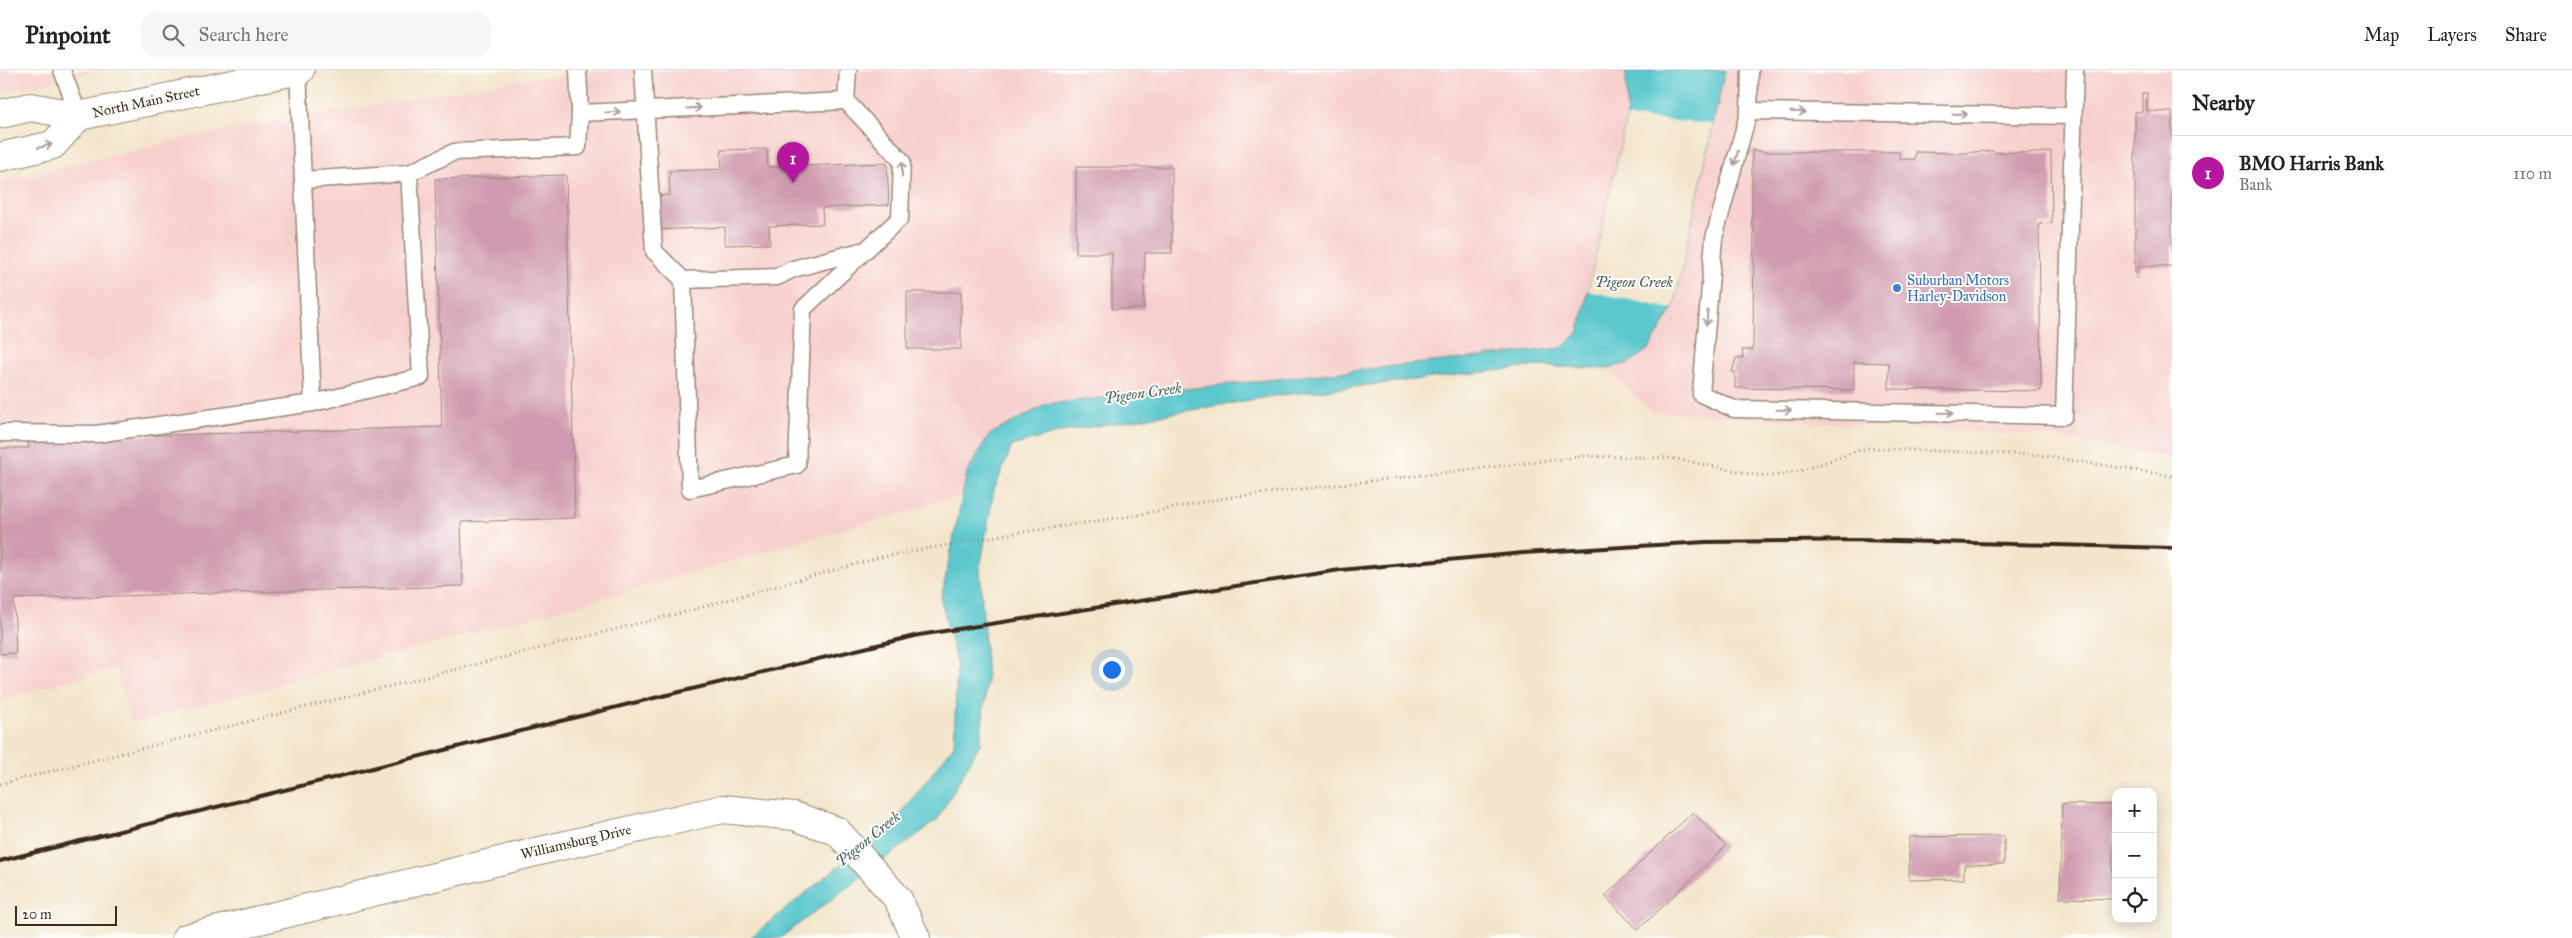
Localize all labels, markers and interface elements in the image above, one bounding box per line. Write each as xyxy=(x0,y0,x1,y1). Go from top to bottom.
search box xyxy=(141,12,491,57)
text: Pinpoint xyxy=(25,20,111,50)
icon: search xyxy=(159,21,187,49)
text: Search here xyxy=(199,23,289,46)
text: Map xyxy=(2364,24,2399,46)
text: Layers xyxy=(2427,24,2477,46)
text: Share xyxy=(2505,24,2547,46)
street label: North Main Street xyxy=(91,82,201,122)
text: Nearby xyxy=(2192,90,2255,116)
one-way arrow xyxy=(686,104,702,113)
one-way arrow xyxy=(604,107,620,117)
one-way arrow xyxy=(1790,107,1806,117)
one-way arrow xyxy=(1952,109,1968,119)
one-way arrow xyxy=(37,141,53,150)
pin: 1 xyxy=(777,142,809,183)
one-way arrow xyxy=(1731,150,1740,166)
text: BMO Harris Bank xyxy=(2239,152,2384,175)
one-way arrow xyxy=(897,161,907,178)
text: 1 xyxy=(2205,164,2211,183)
text: 110 m xyxy=(2513,164,2552,183)
text: Bank xyxy=(2239,175,2272,194)
place label: Suburban Motors Harley-Davidson xyxy=(1907,272,2009,305)
water label: Pigeon Creek xyxy=(1595,273,1673,291)
marker: Suburban Motors Harley-Davidson xyxy=(1891,282,1903,294)
one-way arrow xyxy=(1703,309,1712,325)
water label: Pigeon Creek xyxy=(1103,379,1183,407)
one-way arrow xyxy=(1775,405,1791,415)
one-way arrow xyxy=(1938,409,1954,418)
your location xyxy=(1099,657,1125,683)
map controls xyxy=(2112,788,2157,923)
button: + xyxy=(2112,788,2157,833)
water label: Pigeon Creek xyxy=(832,807,904,870)
street label: Williamsburg Drive xyxy=(519,821,633,863)
button: − xyxy=(2112,833,2157,878)
button: locate xyxy=(2112,878,2157,923)
scale bar xyxy=(15,903,118,926)
text: 20 m xyxy=(22,906,52,923)

